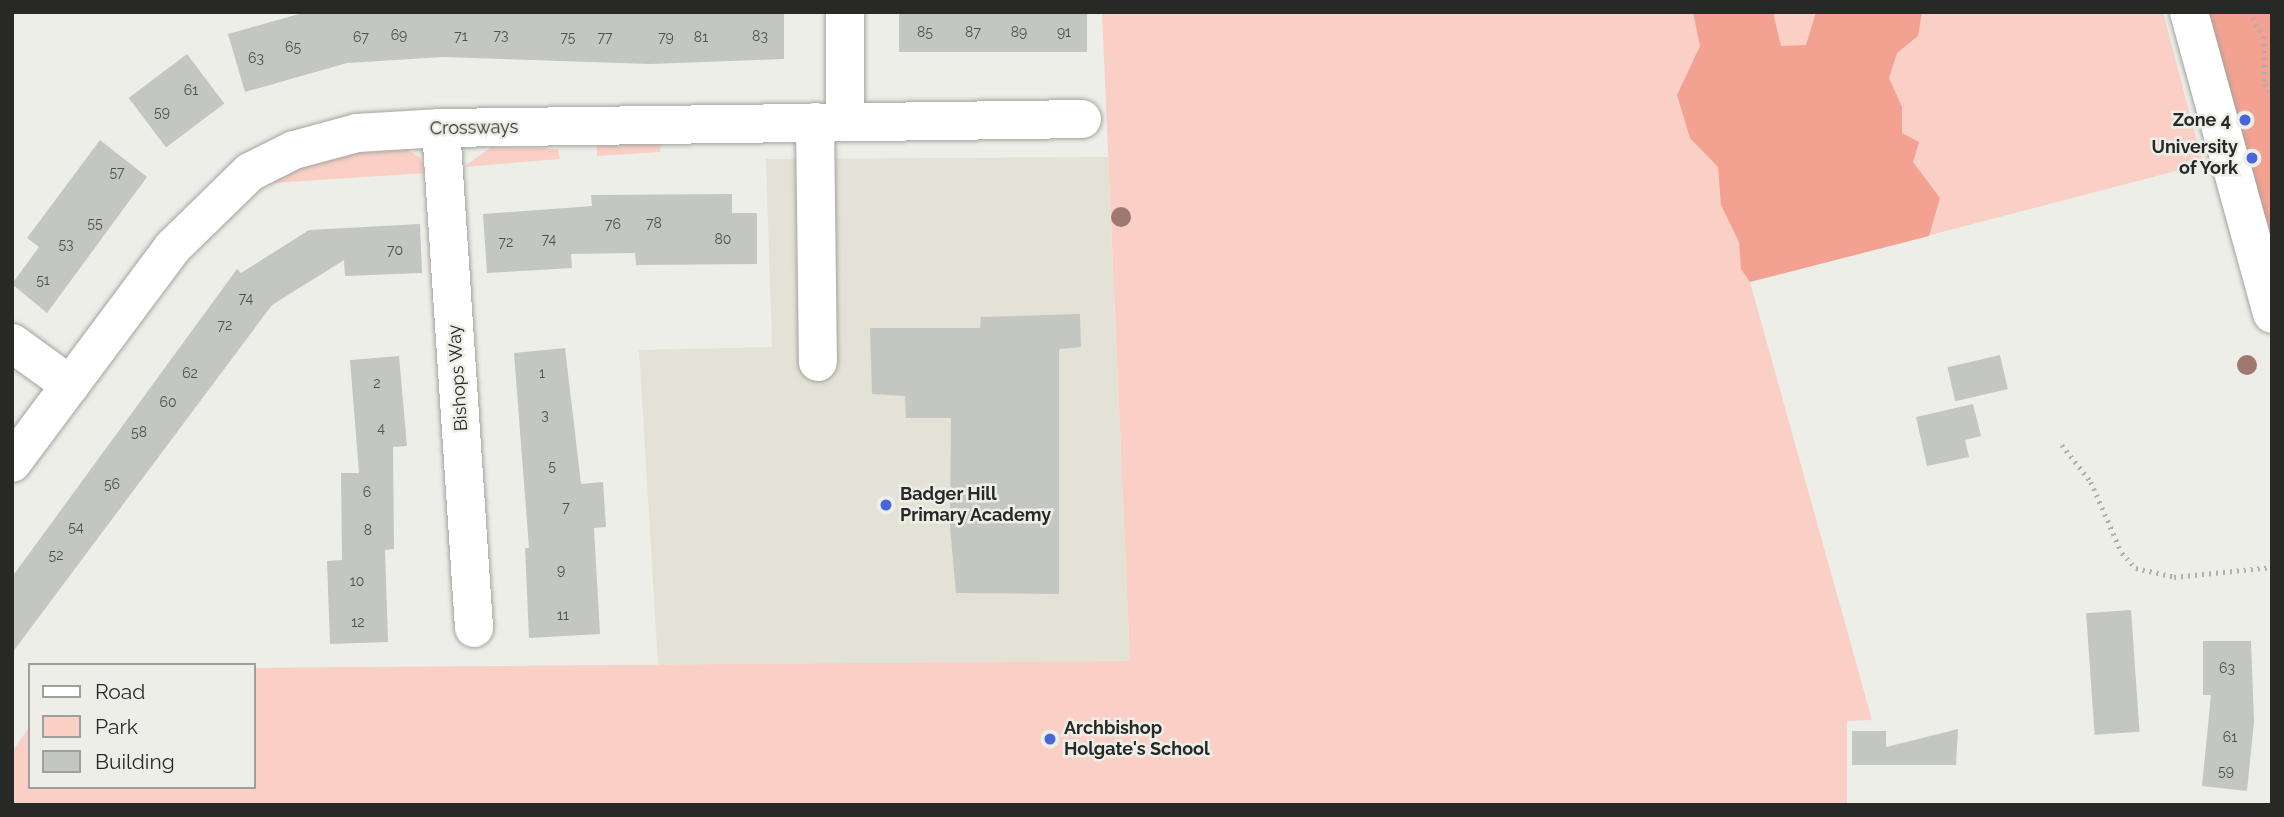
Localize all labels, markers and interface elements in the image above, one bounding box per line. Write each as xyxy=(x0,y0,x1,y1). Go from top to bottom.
house number: 85 xyxy=(917,24,933,40)
house number: 87 xyxy=(965,24,981,40)
house number: 89 xyxy=(1011,24,1027,40)
house number: 91 xyxy=(1057,24,1071,40)
house number: 69 xyxy=(391,27,407,43)
house number: 73 xyxy=(494,27,508,43)
house number: 71 xyxy=(454,28,468,44)
house number: 83 xyxy=(752,28,768,44)
house number: 67 xyxy=(353,29,369,45)
house number: 75 xyxy=(561,29,575,45)
house number: 77 xyxy=(598,29,612,45)
house number: 79 xyxy=(658,29,674,45)
house number: 81 xyxy=(694,29,708,45)
house number: 65 xyxy=(285,39,301,55)
house number: 63 xyxy=(248,50,264,66)
house number: 61 xyxy=(184,82,198,98)
house number: 59 xyxy=(154,104,170,120)
place label: Zone 4 xyxy=(2173,109,2231,131)
marker: Zone 4 xyxy=(2237,112,2253,128)
street label: Crossways xyxy=(430,116,518,140)
place label: University of York xyxy=(2152,137,2238,180)
marker: University of York xyxy=(2244,150,2260,166)
house number: 57 xyxy=(109,164,125,180)
house number: 55 xyxy=(87,215,103,231)
house number: 78 xyxy=(646,215,662,231)
house number: 76 xyxy=(605,216,621,232)
house number: 74 xyxy=(542,231,556,247)
house number: 80 xyxy=(715,231,731,247)
house number: 72 xyxy=(499,234,513,250)
house number: 53 xyxy=(58,236,74,252)
house number: 70 xyxy=(387,242,403,258)
house number: 51 xyxy=(36,272,50,288)
house number: 74 xyxy=(239,290,253,306)
house number: 72 xyxy=(218,317,232,333)
street label: Bishops Way xyxy=(443,324,473,432)
house number: 62 xyxy=(182,365,198,381)
house number: 1 xyxy=(539,365,545,381)
house number: 2 xyxy=(373,375,381,391)
house number: 60 xyxy=(159,394,177,410)
house number: 3 xyxy=(541,407,549,423)
house number: 4 xyxy=(377,420,385,436)
house number: 58 xyxy=(131,424,147,440)
house number: 5 xyxy=(548,458,556,474)
house number: 56 xyxy=(104,476,120,492)
house number: 6 xyxy=(363,484,371,500)
place label: Badger Hill Primary Academy xyxy=(900,484,1052,526)
marker: Badger Hill Primary Academy xyxy=(878,497,894,513)
house number: 7 xyxy=(562,499,570,515)
house number: 54 xyxy=(68,519,84,535)
house number: 8 xyxy=(364,522,372,538)
house number: 52 xyxy=(49,547,63,563)
house number: 9 xyxy=(557,562,565,578)
house number: 10 xyxy=(350,573,364,589)
house number: 11 xyxy=(557,607,569,623)
house number: 12 xyxy=(351,614,365,630)
house number: 63 xyxy=(2219,660,2235,676)
legend xyxy=(28,663,256,789)
text: Road xyxy=(95,679,145,704)
text: Park xyxy=(95,714,138,739)
place label: Archbishop Holgate's School xyxy=(1064,718,1210,760)
house number: 61 xyxy=(2223,729,2237,745)
marker: Archbishop Holgate's School xyxy=(1042,731,1058,747)
text: Building xyxy=(95,749,175,774)
house number: 59 xyxy=(2218,763,2234,779)

